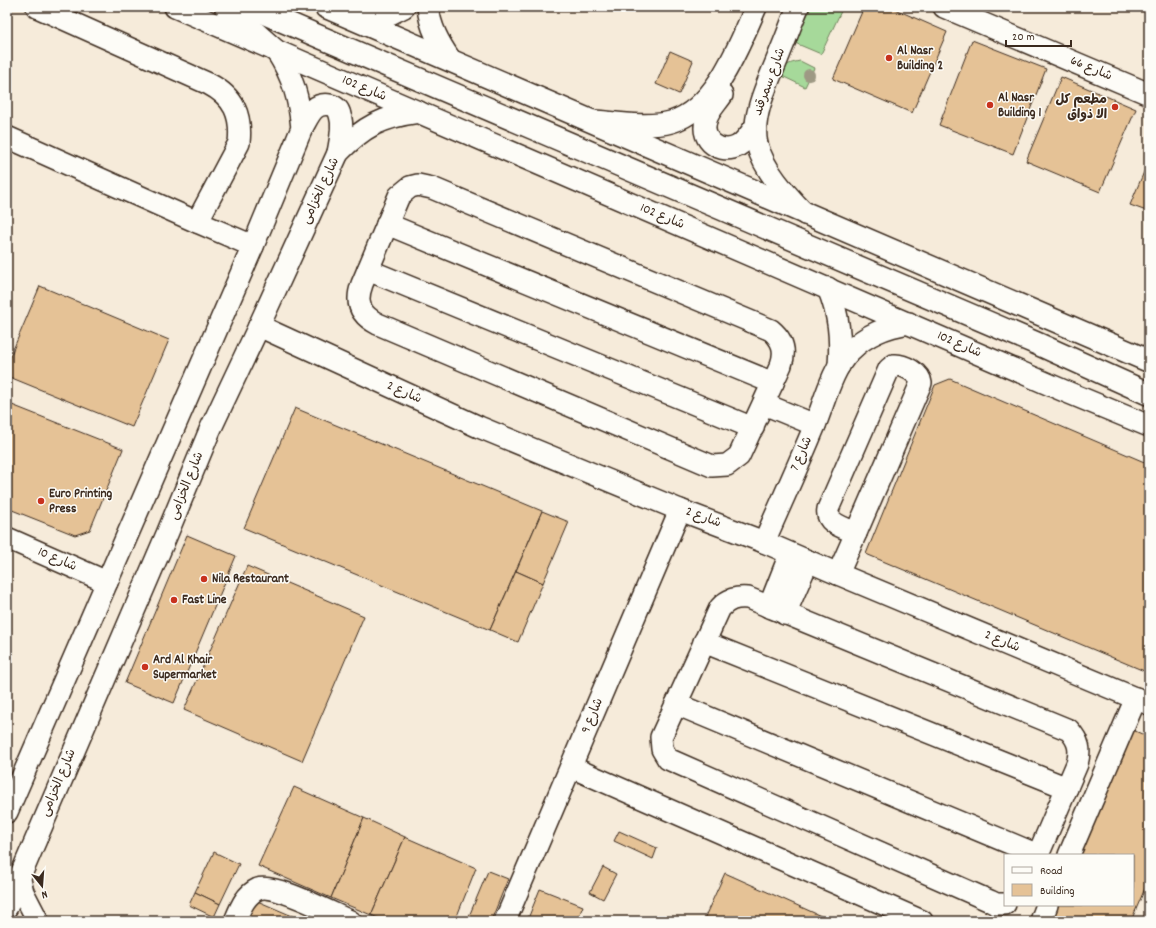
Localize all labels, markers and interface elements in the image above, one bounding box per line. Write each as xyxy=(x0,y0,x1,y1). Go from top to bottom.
scale bar xyxy=(1006,22,1071,48)
text: 20 m xyxy=(1012,29,1035,46)
place label: Al Nasr Building 2 xyxy=(897,42,943,76)
street label: شارع سمرقند xyxy=(749,45,791,119)
street label: شارع 66 xyxy=(1067,52,1115,86)
marker: Al Nasr Building 2 xyxy=(884,53,894,63)
street label: شارع 102 xyxy=(339,71,389,107)
place label: Al Nasr Building 1 xyxy=(998,89,1041,123)
place label: مطعم كل الا ذواق xyxy=(1056,91,1107,125)
marker: Al Nasr Building 1 xyxy=(985,100,995,110)
marker: مطعم كل الا ذواق xyxy=(1110,102,1120,112)
street label: شارع الخزامى xyxy=(297,155,345,227)
street label: شارع 102 xyxy=(637,199,687,235)
street label: شارع 102 xyxy=(934,327,984,363)
street label: شارع 2 xyxy=(383,377,425,409)
street label: شارع 7 xyxy=(786,434,818,474)
street label: شارع الخزامى xyxy=(165,449,209,523)
place label: Euro Printing Press xyxy=(49,485,112,519)
marker: Euro Printing Press xyxy=(36,496,46,506)
street label: شارع 2 xyxy=(682,503,724,533)
street label: شارع 10 xyxy=(34,543,80,577)
place label: Nila Restaurant xyxy=(212,570,289,589)
marker: Nila Restaurant xyxy=(199,574,209,584)
place label: Fast Line xyxy=(182,591,227,610)
marker: Fast Line xyxy=(169,595,179,605)
street label: شارع 2 xyxy=(981,626,1023,658)
place label: Ard Al Khair Supermarket xyxy=(153,651,217,685)
marker: Ard Al Khair Supermarket xyxy=(140,662,150,672)
street label: شارع 9 xyxy=(577,695,609,737)
street label: شارع الخزامى xyxy=(36,746,82,820)
legend xyxy=(1004,854,1134,906)
text: Road xyxy=(1040,863,1062,880)
north arrow xyxy=(22,866,62,906)
text: Building xyxy=(1040,883,1075,900)
text: N xyxy=(39,885,49,902)

